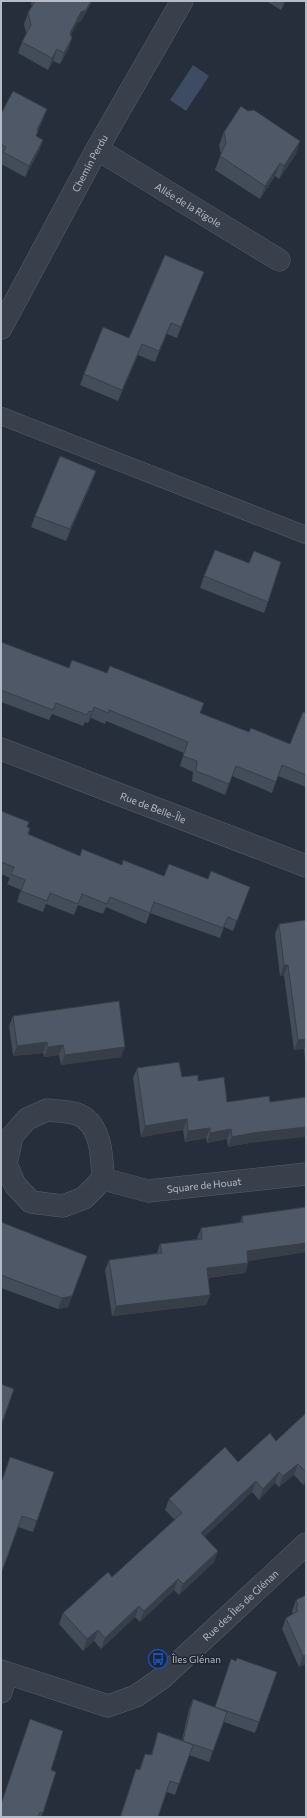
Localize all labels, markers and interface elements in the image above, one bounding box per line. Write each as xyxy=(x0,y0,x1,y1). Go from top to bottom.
street label: Chemin Perdu xyxy=(69,132,110,194)
street label: Allée de la Rigole xyxy=(153,180,224,230)
street label: Rue de Belle-Île xyxy=(119,789,188,825)
street label: Square de Houat xyxy=(166,1175,242,1195)
street label: Rue des Îles de Glénan xyxy=(200,1567,281,1643)
bus stop icon: Îles Glénan xyxy=(147,1648,169,1670)
place label: Îles Glénan xyxy=(171,1653,221,1665)

